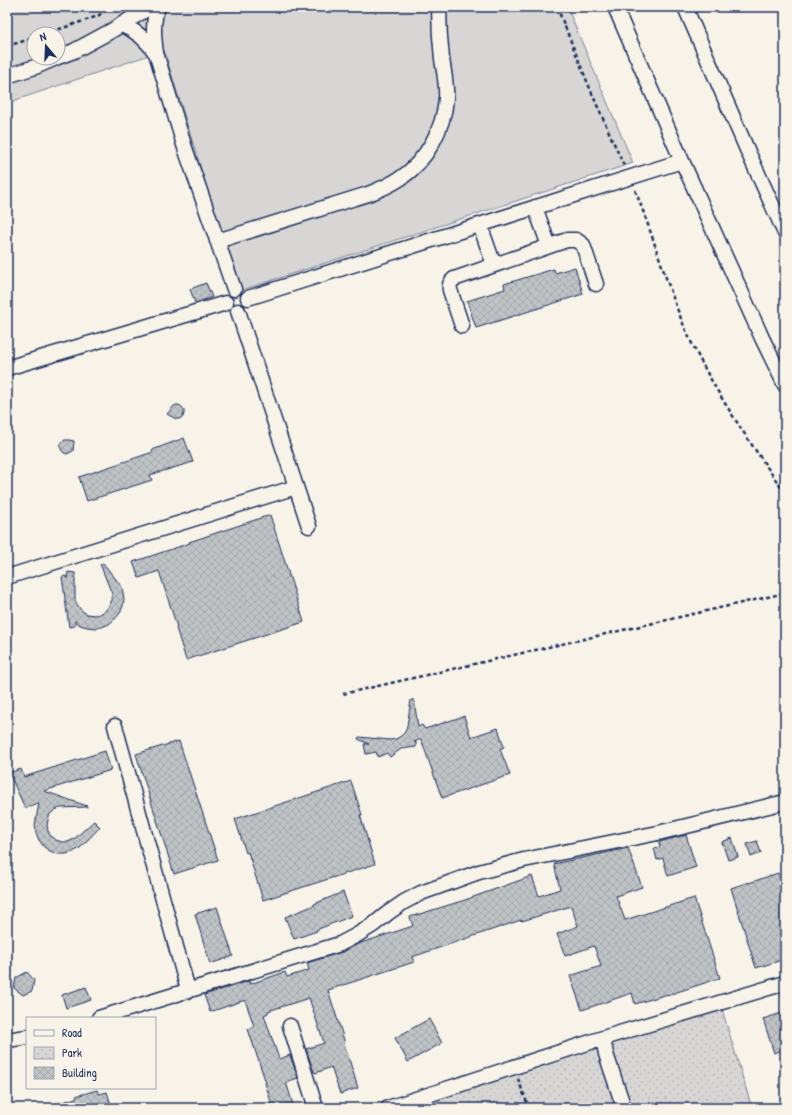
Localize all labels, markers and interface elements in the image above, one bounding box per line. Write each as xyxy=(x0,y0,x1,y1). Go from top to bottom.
north arrow xyxy=(26,26,66,66)
text: N xyxy=(38,29,48,44)
legend xyxy=(26,1017,156,1089)
text: Road xyxy=(62,1024,82,1041)
text: Park xyxy=(62,1044,82,1061)
text: Building xyxy=(62,1064,97,1081)

